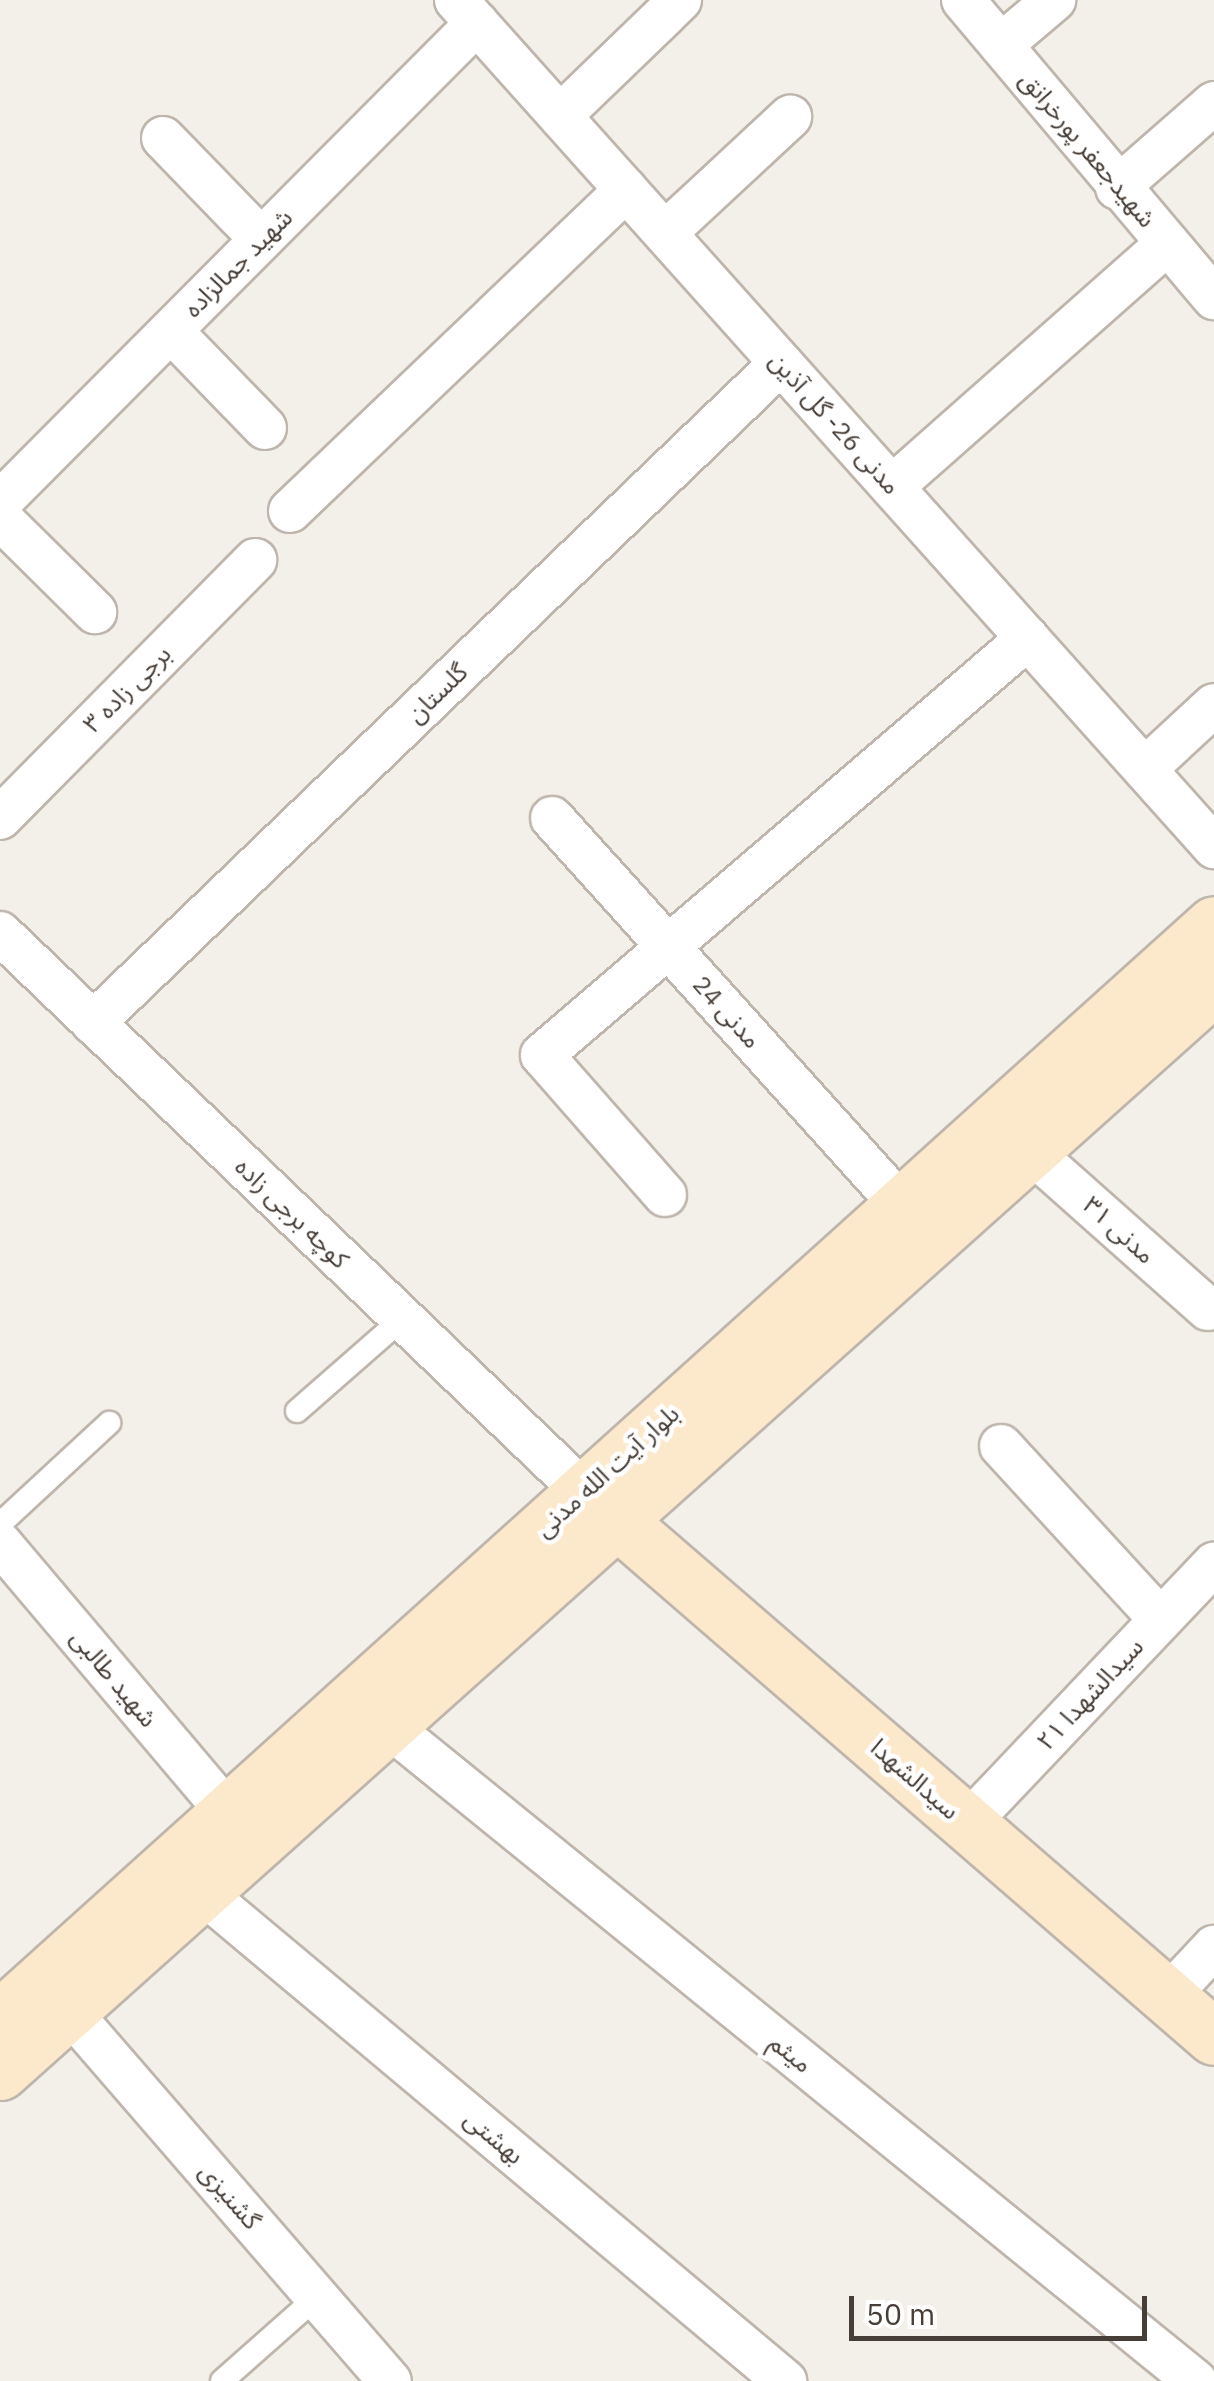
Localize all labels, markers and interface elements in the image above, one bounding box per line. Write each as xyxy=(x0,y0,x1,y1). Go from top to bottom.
street label: شهیدجعفر پورخرانق xyxy=(1014,65,1162,233)
street label: شهید جمالزاده xyxy=(178,203,298,323)
street label: مدنی 26- گل آذین xyxy=(763,346,907,500)
street label: برجی زاده ۳ xyxy=(77,639,177,739)
street label: گلستان xyxy=(400,657,474,729)
street label: مدنی 24 xyxy=(687,969,767,1055)
street label: کوچه برجى زاده xyxy=(229,1151,355,1275)
street label: مدنی ۳۱ xyxy=(1077,1190,1161,1270)
street label: بلوار آیت الله مدنی xyxy=(529,1399,685,1543)
street label: شهید طالبی xyxy=(64,1623,164,1733)
street label: سیدالشهدا ۲۱ xyxy=(1030,1632,1150,1756)
street label: سیدالشهدا xyxy=(864,1732,966,1826)
street label: میثم xyxy=(764,2027,818,2079)
street label: بهشتی xyxy=(458,2104,530,2170)
street label: گشنیزی xyxy=(193,2157,267,2235)
scale bar xyxy=(854,2276,1152,2338)
text: 50 m xyxy=(866,2294,935,2333)

